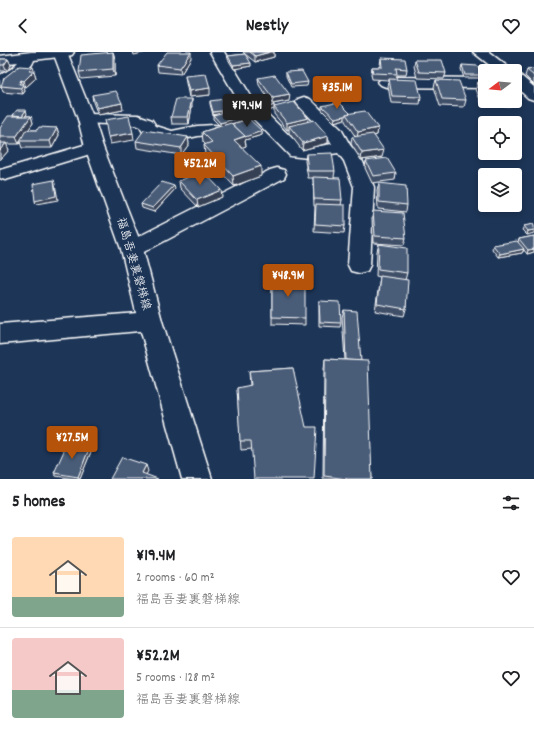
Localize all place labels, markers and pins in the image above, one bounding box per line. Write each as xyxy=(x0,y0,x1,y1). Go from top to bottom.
pin: ¥35.1M xyxy=(304,76,370,110)
pin: ¥19.4M xyxy=(214,94,280,128)
pin: ¥52.2M xyxy=(167,152,233,186)
pin: ¥48.9M xyxy=(255,264,321,298)
pin: ¥27.5M xyxy=(39,426,105,460)

